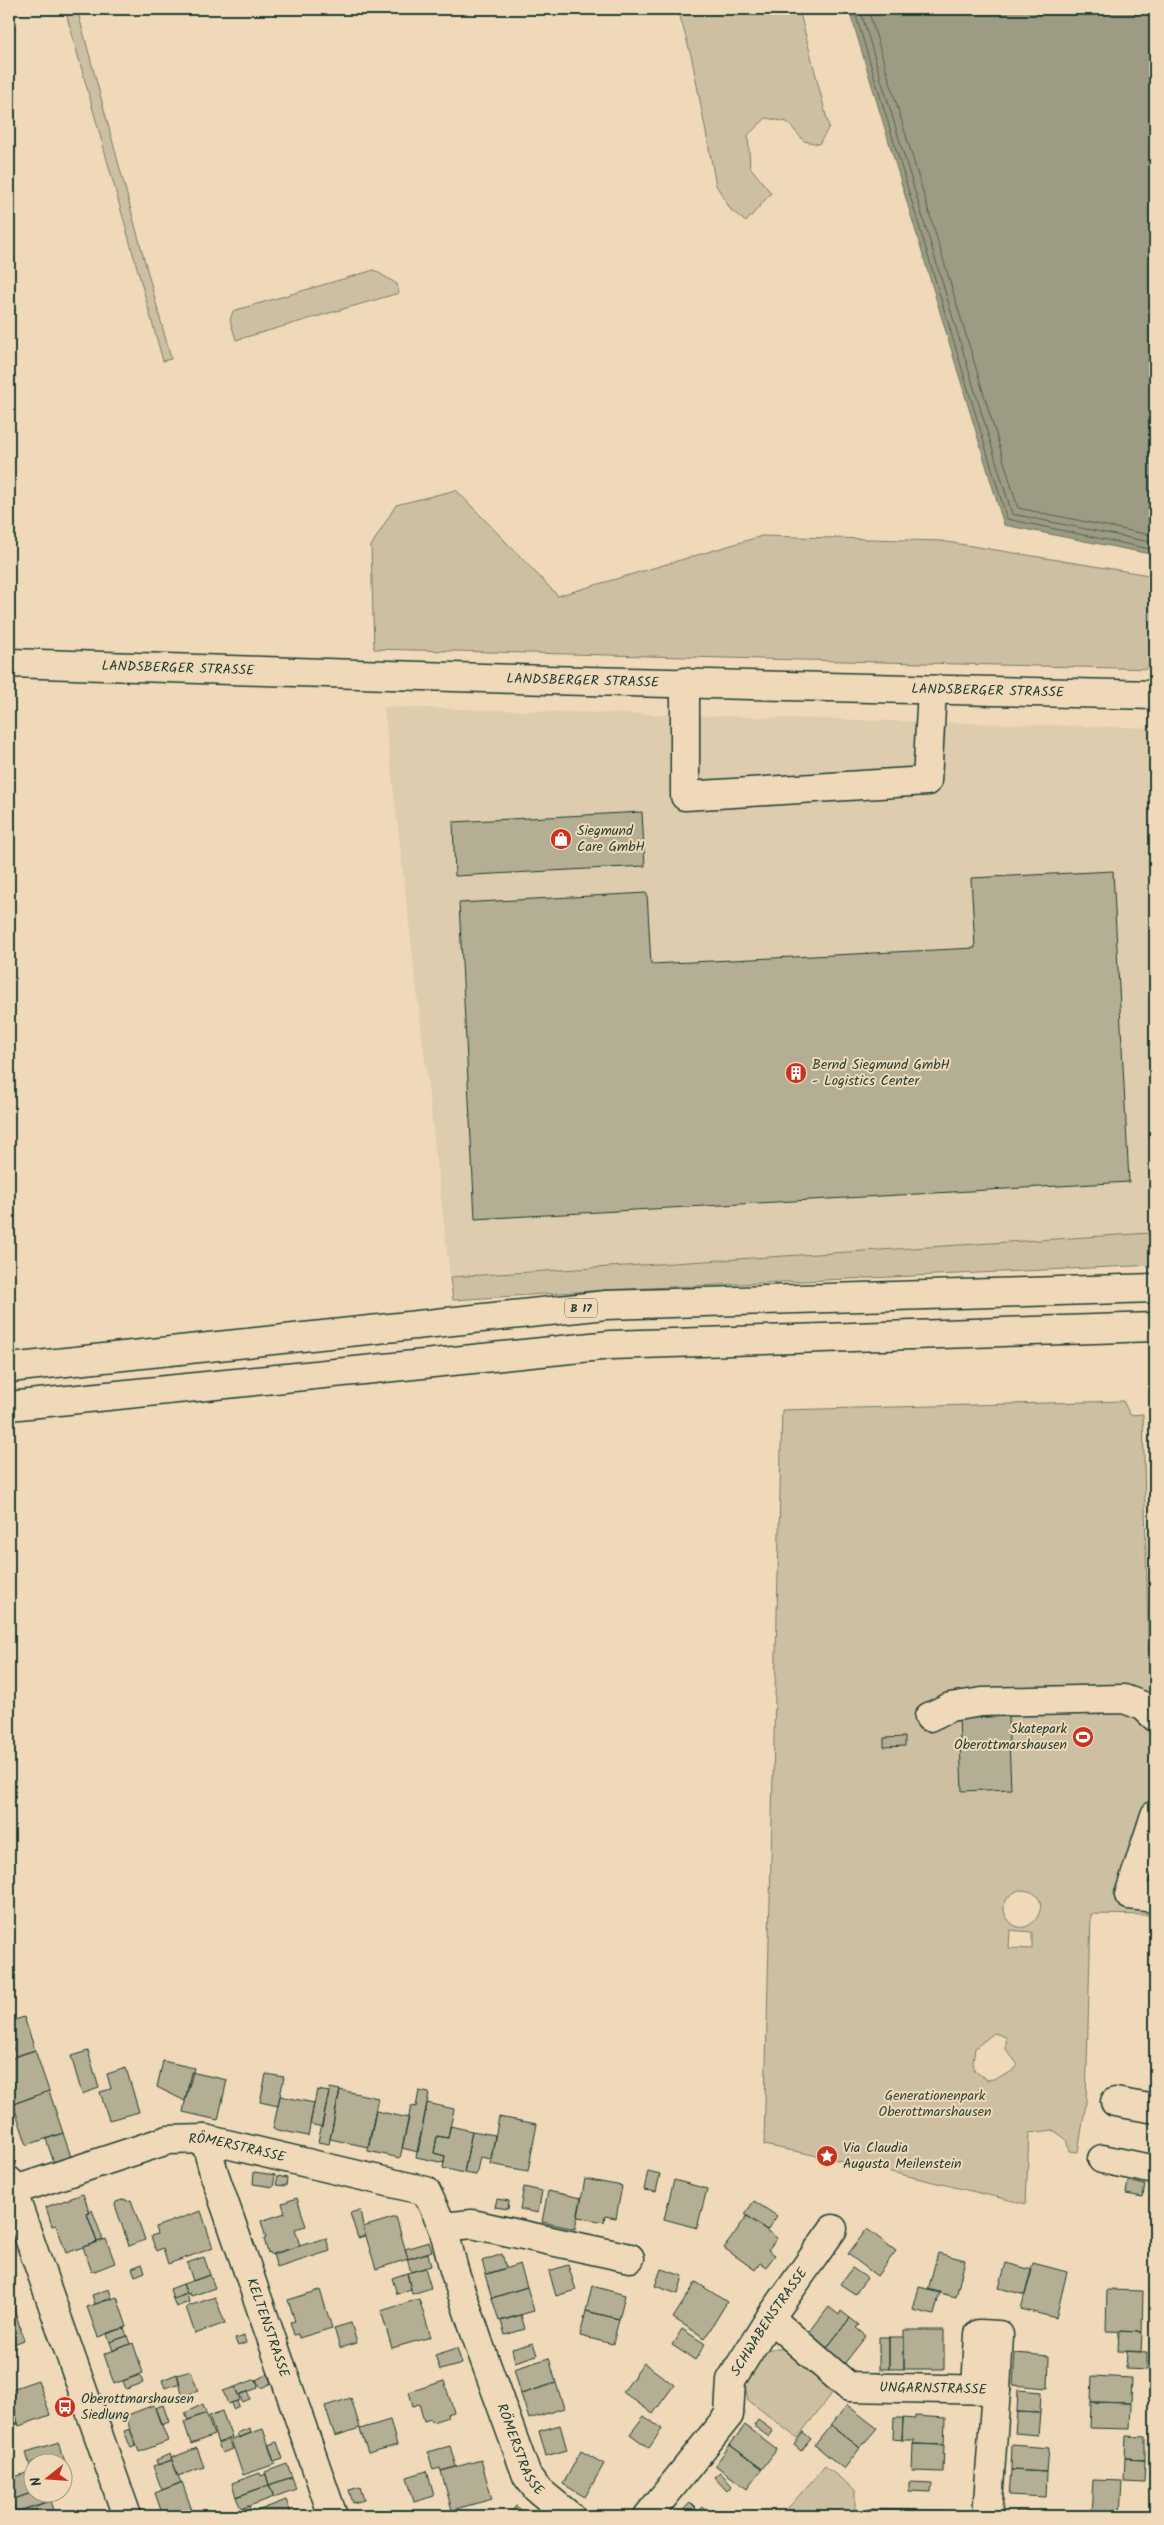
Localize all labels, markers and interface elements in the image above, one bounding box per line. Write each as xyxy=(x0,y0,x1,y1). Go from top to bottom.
street label: LANDSBERGER STRASSE xyxy=(101,655,255,682)
street label: LANDSBERGER STRASSE xyxy=(506,668,660,694)
street label: LANDSBERGER STRASSE xyxy=(911,678,1065,704)
place label: Siegmund Care GmbH xyxy=(577,820,645,858)
shop icon: Siegmund Care GmbH xyxy=(549,827,573,851)
place label: Bernd Siegmund GmbH - Logistics Center xyxy=(812,1054,950,1092)
building icon: Bernd Siegmund GmbH - Logistics Center xyxy=(784,1061,808,1085)
road number: B 17 xyxy=(565,1299,597,1318)
place label: Skatepark Oberottmarshausen xyxy=(954,1718,1067,1756)
sports icon: Skatepark Oberottmarshausen xyxy=(1071,1725,1095,1749)
park label: Generationenpark Oberottmarshausen xyxy=(879,2085,991,2123)
street label: RÖMERSTRASSE xyxy=(188,2128,288,2169)
place label: Via Claudia Augusta Meilenstein xyxy=(843,2137,962,2175)
place icon: Via Claudia Augusta Meilenstein xyxy=(815,2144,839,2168)
street label: SCHWABENSTRASSE xyxy=(725,2263,814,2380)
street label: KELTENSTRASSE xyxy=(240,2275,295,2381)
street label: UNGARNSTRASSE xyxy=(879,2377,988,2401)
place label: Oberottmarshausen Siedlung xyxy=(81,2388,194,2426)
bus stop icon: Oberottmarshausen Siedlung xyxy=(53,2395,77,2419)
street label: RÖMERSTRASSE xyxy=(490,2400,549,2502)
north arrow xyxy=(22,2452,72,2502)
text: N xyxy=(25,2474,48,2489)

